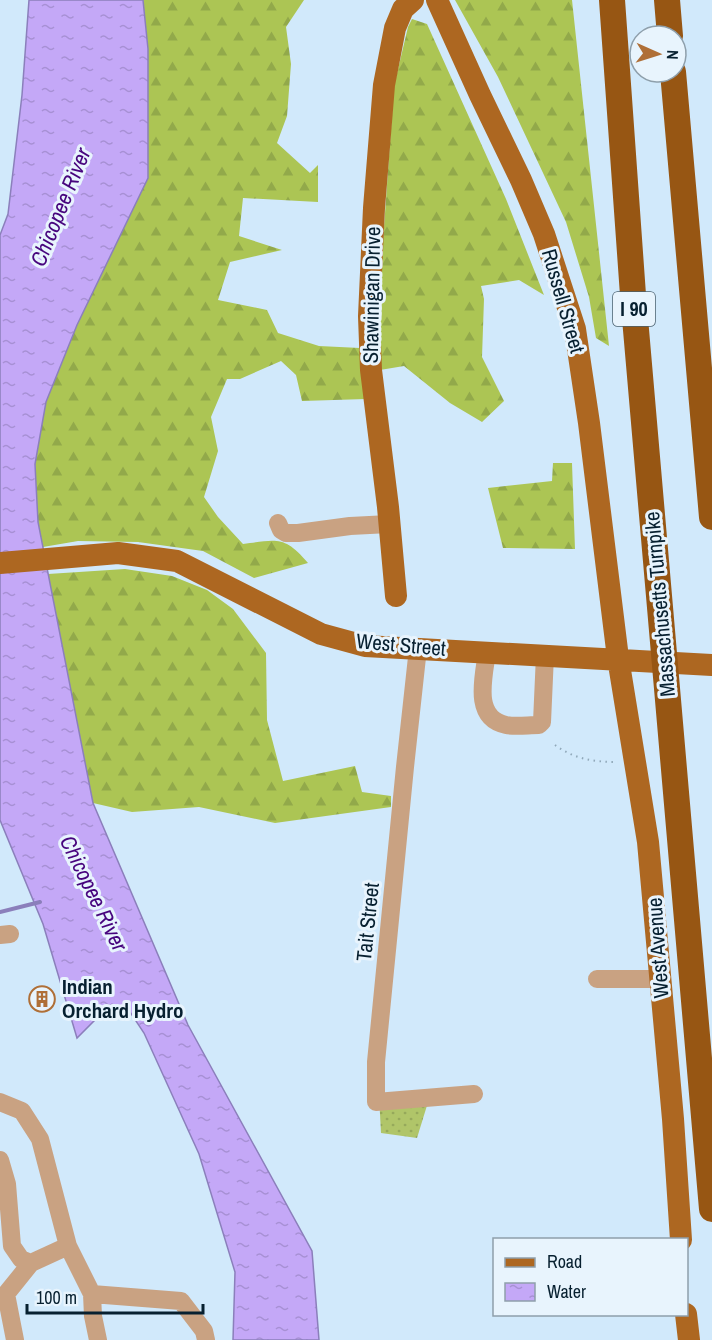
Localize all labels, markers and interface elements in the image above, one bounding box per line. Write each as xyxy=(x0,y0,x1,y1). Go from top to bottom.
north arrow xyxy=(628,24,688,84)
text: N xyxy=(662,49,684,60)
water label: Chicopee River xyxy=(23,142,98,271)
street label: Shawinigan Drive xyxy=(356,226,387,364)
street label: Russell Street xyxy=(535,245,592,357)
road number: I 90 xyxy=(613,292,655,326)
street label: Massachusetts Turnpike xyxy=(637,510,682,698)
street label: West Street xyxy=(355,626,447,663)
water label: Chicopee River xyxy=(53,830,135,957)
street label: Tait Street xyxy=(349,881,386,963)
street label: West Avenue xyxy=(640,897,675,999)
place label: Indian Orchard Hydro xyxy=(62,972,184,1025)
building icon: Indian Orchard Hydro xyxy=(27,984,57,1014)
legend xyxy=(493,1238,688,1316)
text: Road xyxy=(547,1249,582,1274)
scale bar xyxy=(27,1277,202,1315)
text: Water xyxy=(547,1279,586,1304)
text: 100 m xyxy=(36,1285,77,1310)

